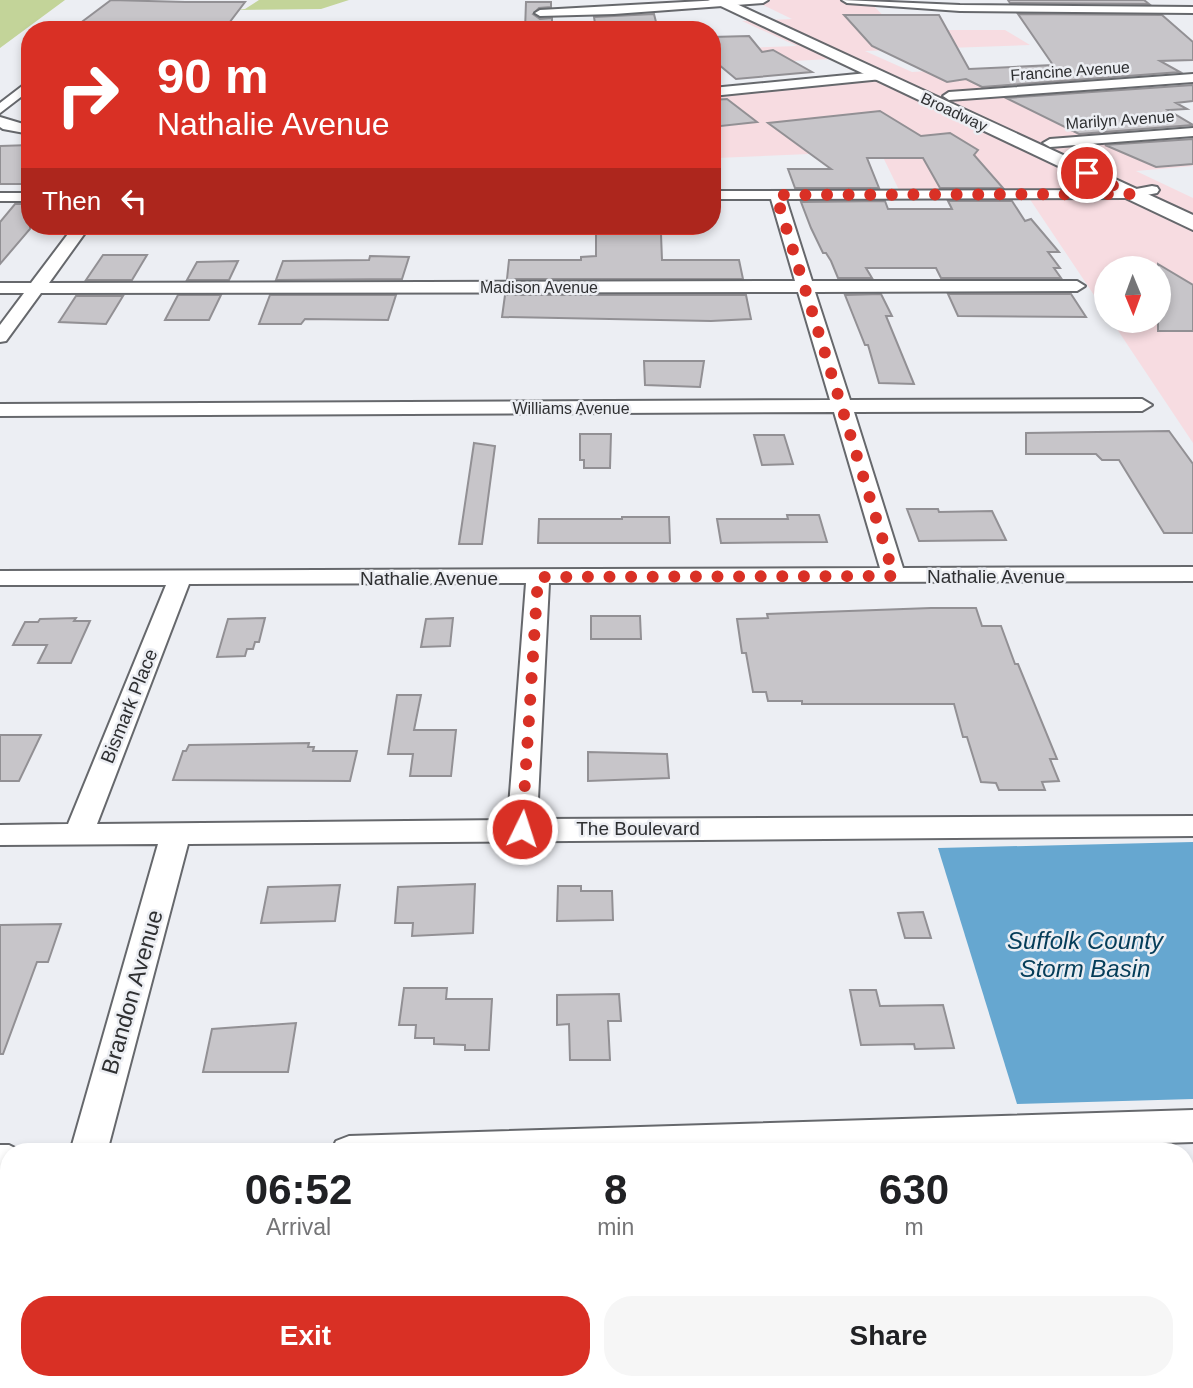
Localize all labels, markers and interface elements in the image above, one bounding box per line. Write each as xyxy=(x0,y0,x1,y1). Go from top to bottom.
icon: right xyxy=(42,49,133,140)
text: 90 m xyxy=(157,49,269,103)
street label: Francine Avenue xyxy=(1010,58,1130,84)
street label: Broadway xyxy=(918,89,990,135)
text: Nathalie Avenue xyxy=(157,106,389,142)
street label: Marilyn Avenue xyxy=(1065,108,1175,132)
pin xyxy=(1057,143,1117,203)
icon: arrive xyxy=(1068,154,1106,192)
icon: left xyxy=(115,182,153,220)
text: Then xyxy=(42,186,101,216)
north arrow xyxy=(1094,256,1171,332)
map controls xyxy=(1094,256,1171,333)
street label: Madison Avenue xyxy=(480,279,598,296)
street label: Williams Avenue xyxy=(512,400,630,417)
street label: Nathalie Avenue xyxy=(927,566,1065,587)
street label: Nathalie Avenue xyxy=(360,568,498,589)
street label: Bismark Place xyxy=(97,646,161,766)
position arrow xyxy=(485,792,559,866)
street label: The Boulevard xyxy=(576,818,700,839)
street label: Brandon Avenue xyxy=(96,907,168,1077)
water label: Suffolk County Storm Basin xyxy=(1007,927,1165,982)
text: 06:52 xyxy=(245,1166,352,1213)
text: 8 xyxy=(604,1166,627,1213)
text: 630 xyxy=(879,1166,949,1213)
text: Arrival xyxy=(266,1214,331,1240)
text: min xyxy=(597,1214,634,1240)
text: m xyxy=(905,1214,924,1240)
button: Exit xyxy=(21,1296,590,1376)
button: Share xyxy=(604,1296,1173,1376)

